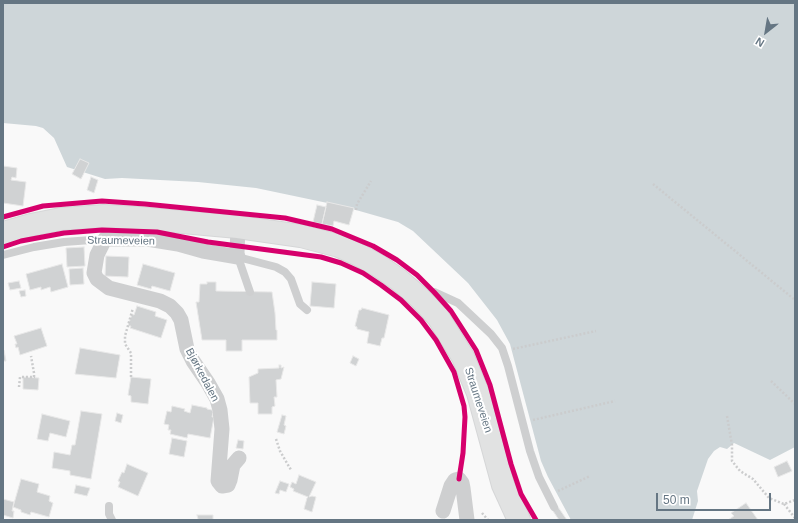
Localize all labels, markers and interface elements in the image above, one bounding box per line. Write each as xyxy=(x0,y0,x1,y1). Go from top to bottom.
north arrow xyxy=(746,12,786,52)
text: N xyxy=(753,35,766,49)
street label: Straumeveien xyxy=(87,234,155,248)
street label: Bjørkedalen xyxy=(182,346,222,404)
street label: Straumeveien xyxy=(461,366,495,434)
scale bar xyxy=(658,485,773,511)
text: 50 m xyxy=(663,493,690,507)

